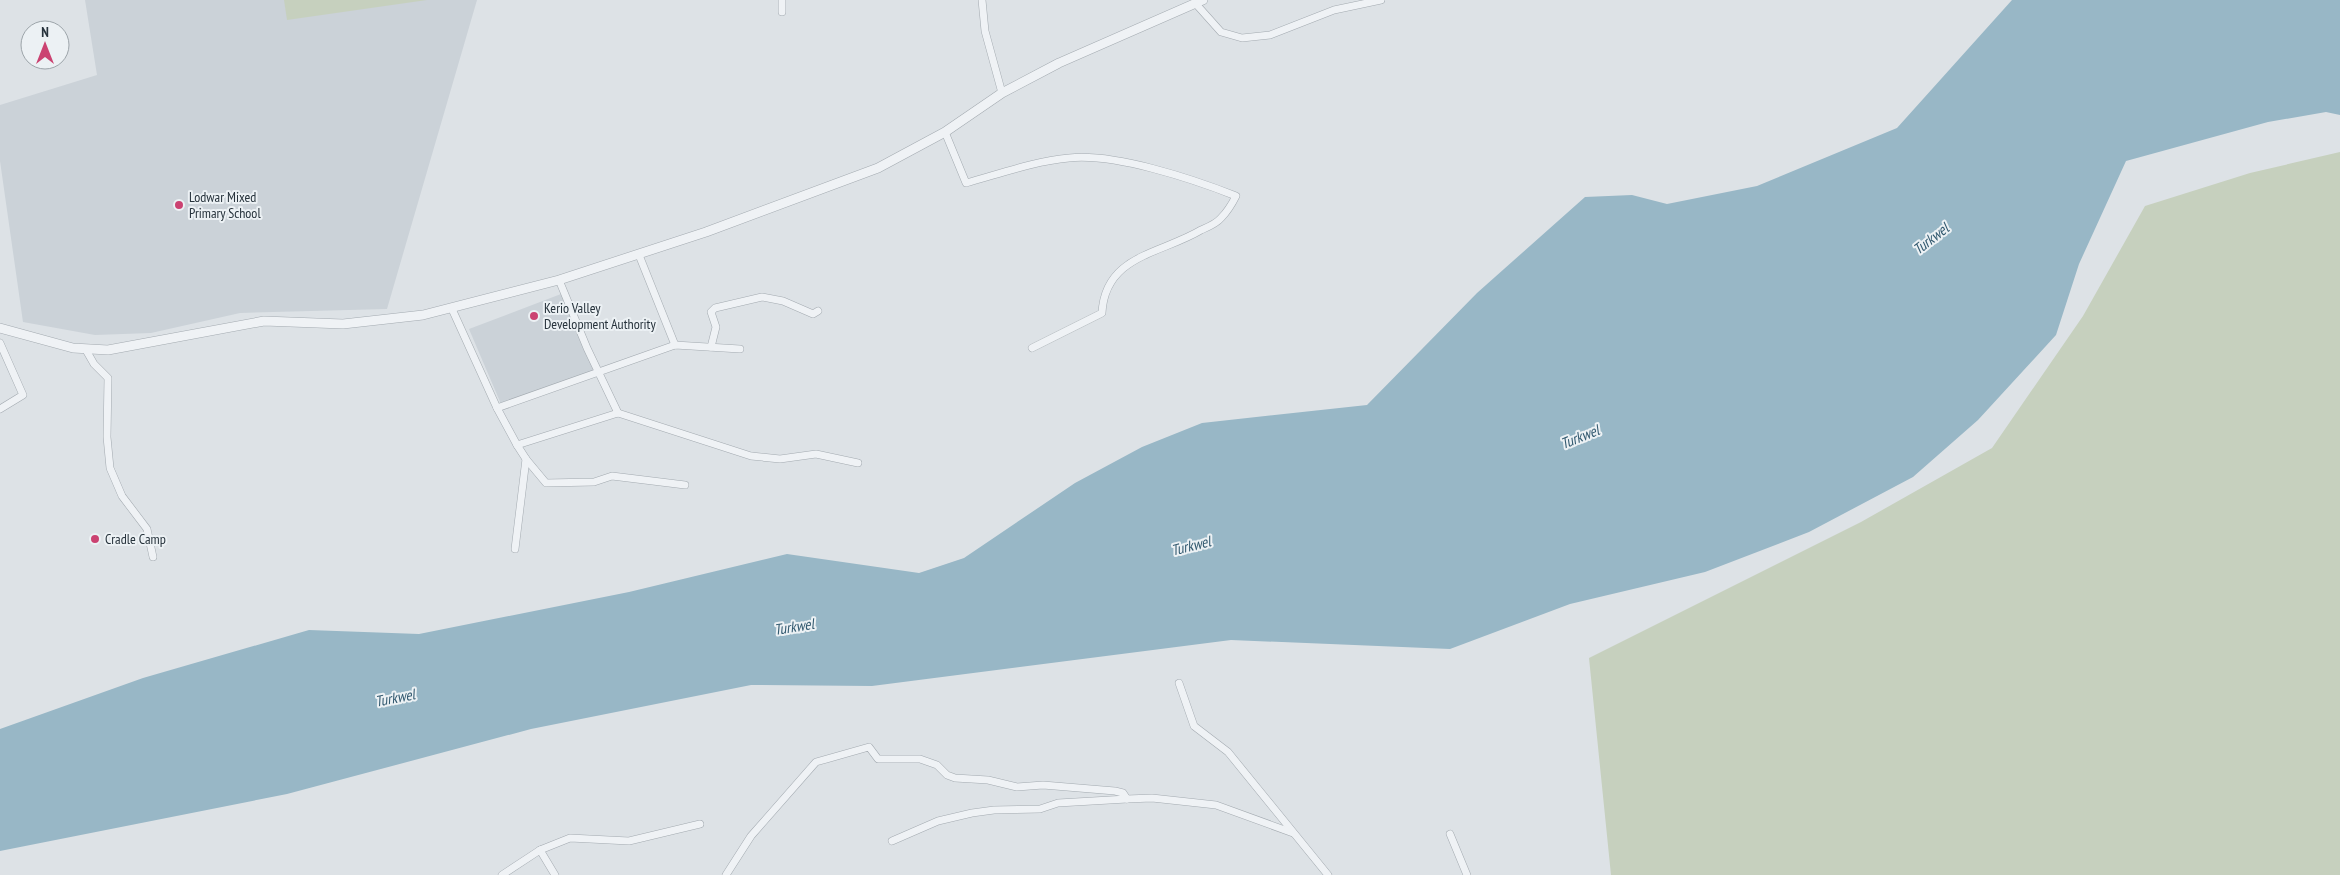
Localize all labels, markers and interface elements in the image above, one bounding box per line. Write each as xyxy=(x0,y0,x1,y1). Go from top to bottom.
north arrow xyxy=(20,20,70,70)
text: N xyxy=(41,23,49,41)
place label: Lodwar Mixed Primary School xyxy=(189,188,261,222)
marker: Lodwar Mixed Primary School xyxy=(173,199,185,211)
water label: Turkwel xyxy=(1909,218,1954,258)
place label: Kerio Valley Development Authority xyxy=(544,299,656,333)
marker: Kerio Valley Development Authority xyxy=(528,310,540,322)
water label: Turkwel xyxy=(1558,420,1603,453)
place label: Cradle Camp xyxy=(105,530,166,548)
water label: Turkwel xyxy=(1169,531,1214,560)
marker: Cradle Camp xyxy=(89,533,101,545)
water label: Turkwel xyxy=(773,614,817,639)
water label: Turkwel xyxy=(373,684,418,711)

